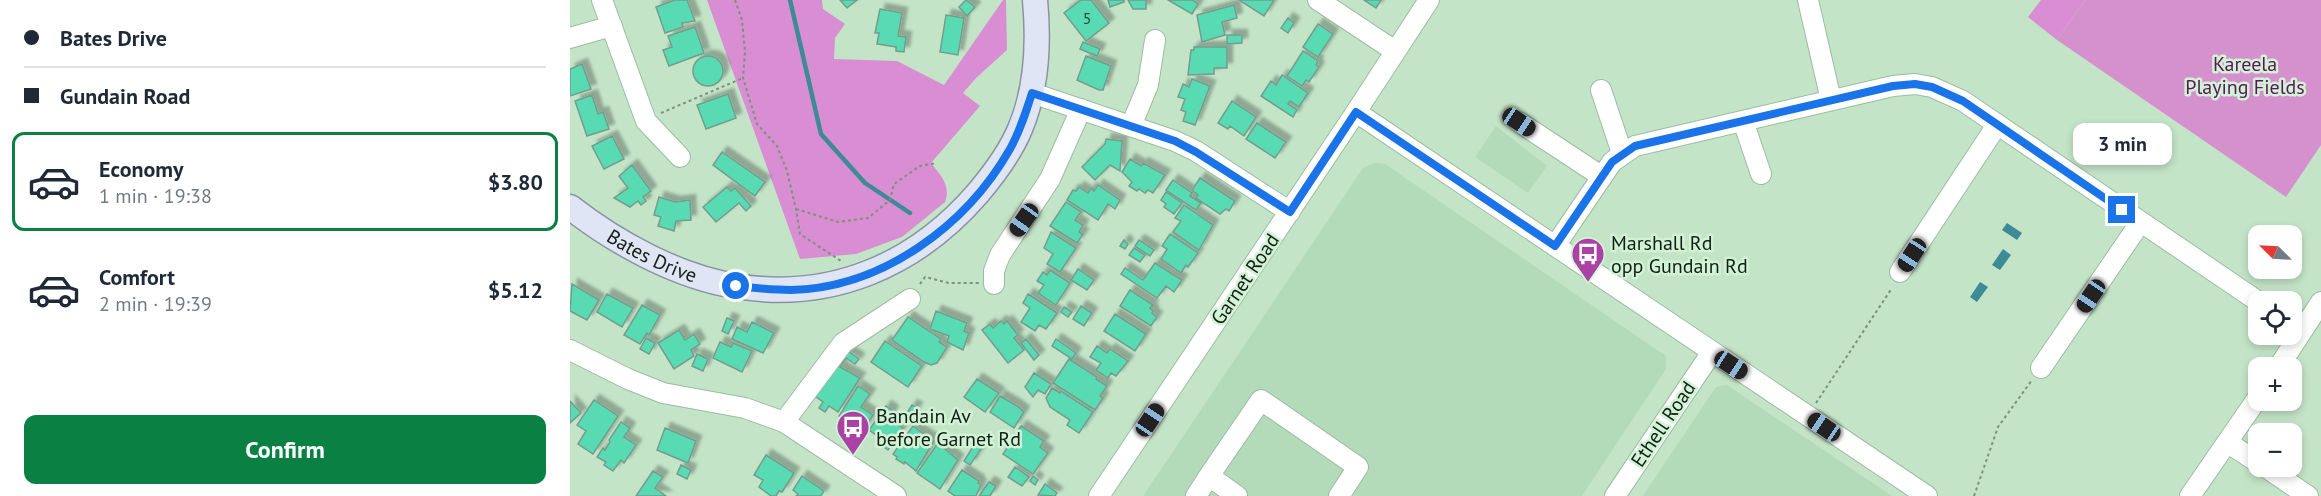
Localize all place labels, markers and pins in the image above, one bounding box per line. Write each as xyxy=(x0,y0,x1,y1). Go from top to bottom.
place label: Marshall Rd opp Gundain Rd xyxy=(1611,230,1748,279)
bus stop icon: Marshall Rd opp Gundain Rd xyxy=(1570,236,1606,283)
place label: Bandain Av before Garnet Rd xyxy=(876,403,1021,452)
bus stop icon: Bandain Av before Garnet Rd xyxy=(835,409,871,456)

